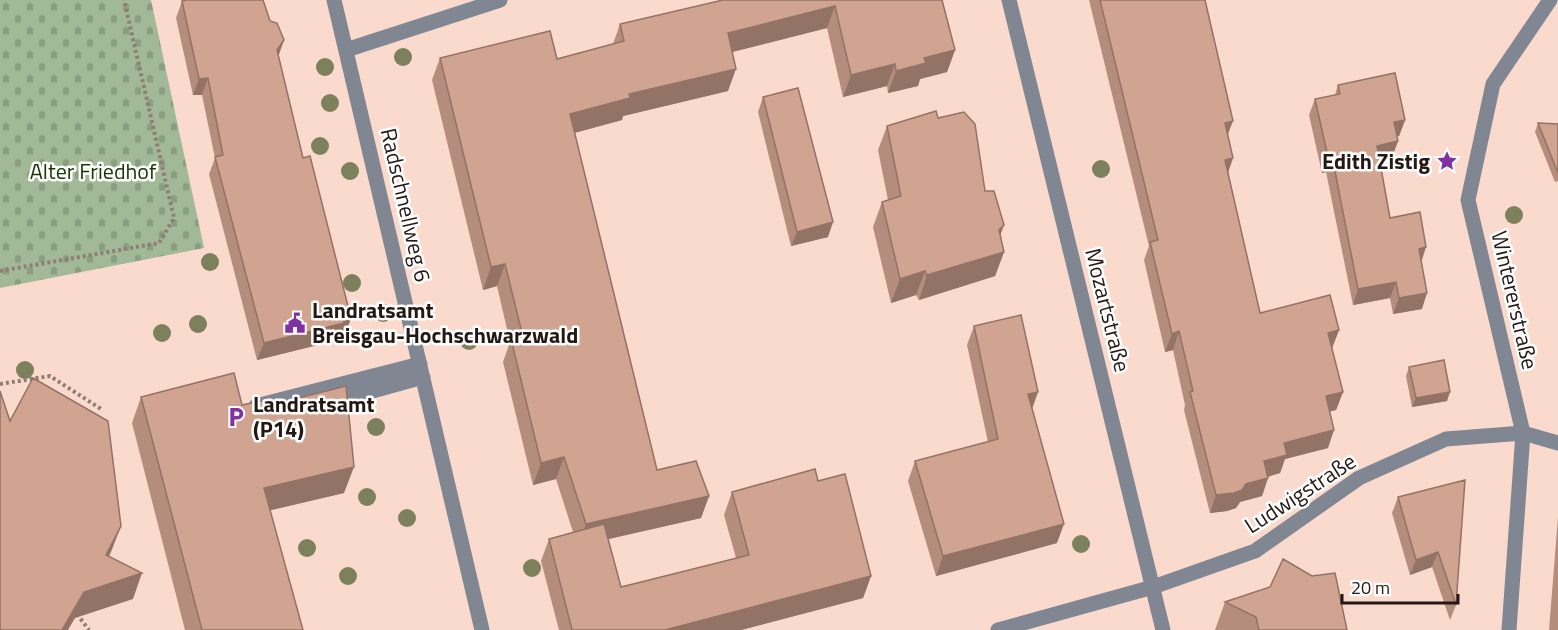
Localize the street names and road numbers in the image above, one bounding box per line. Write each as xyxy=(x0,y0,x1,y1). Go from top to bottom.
street label: Radschnellweg 6 xyxy=(372,125,440,285)
street label: Wintererstraße xyxy=(1483,227,1547,373)
street label: Mozartstraße xyxy=(1076,244,1140,376)
street label: Ludwigstraße xyxy=(1237,444,1363,542)

